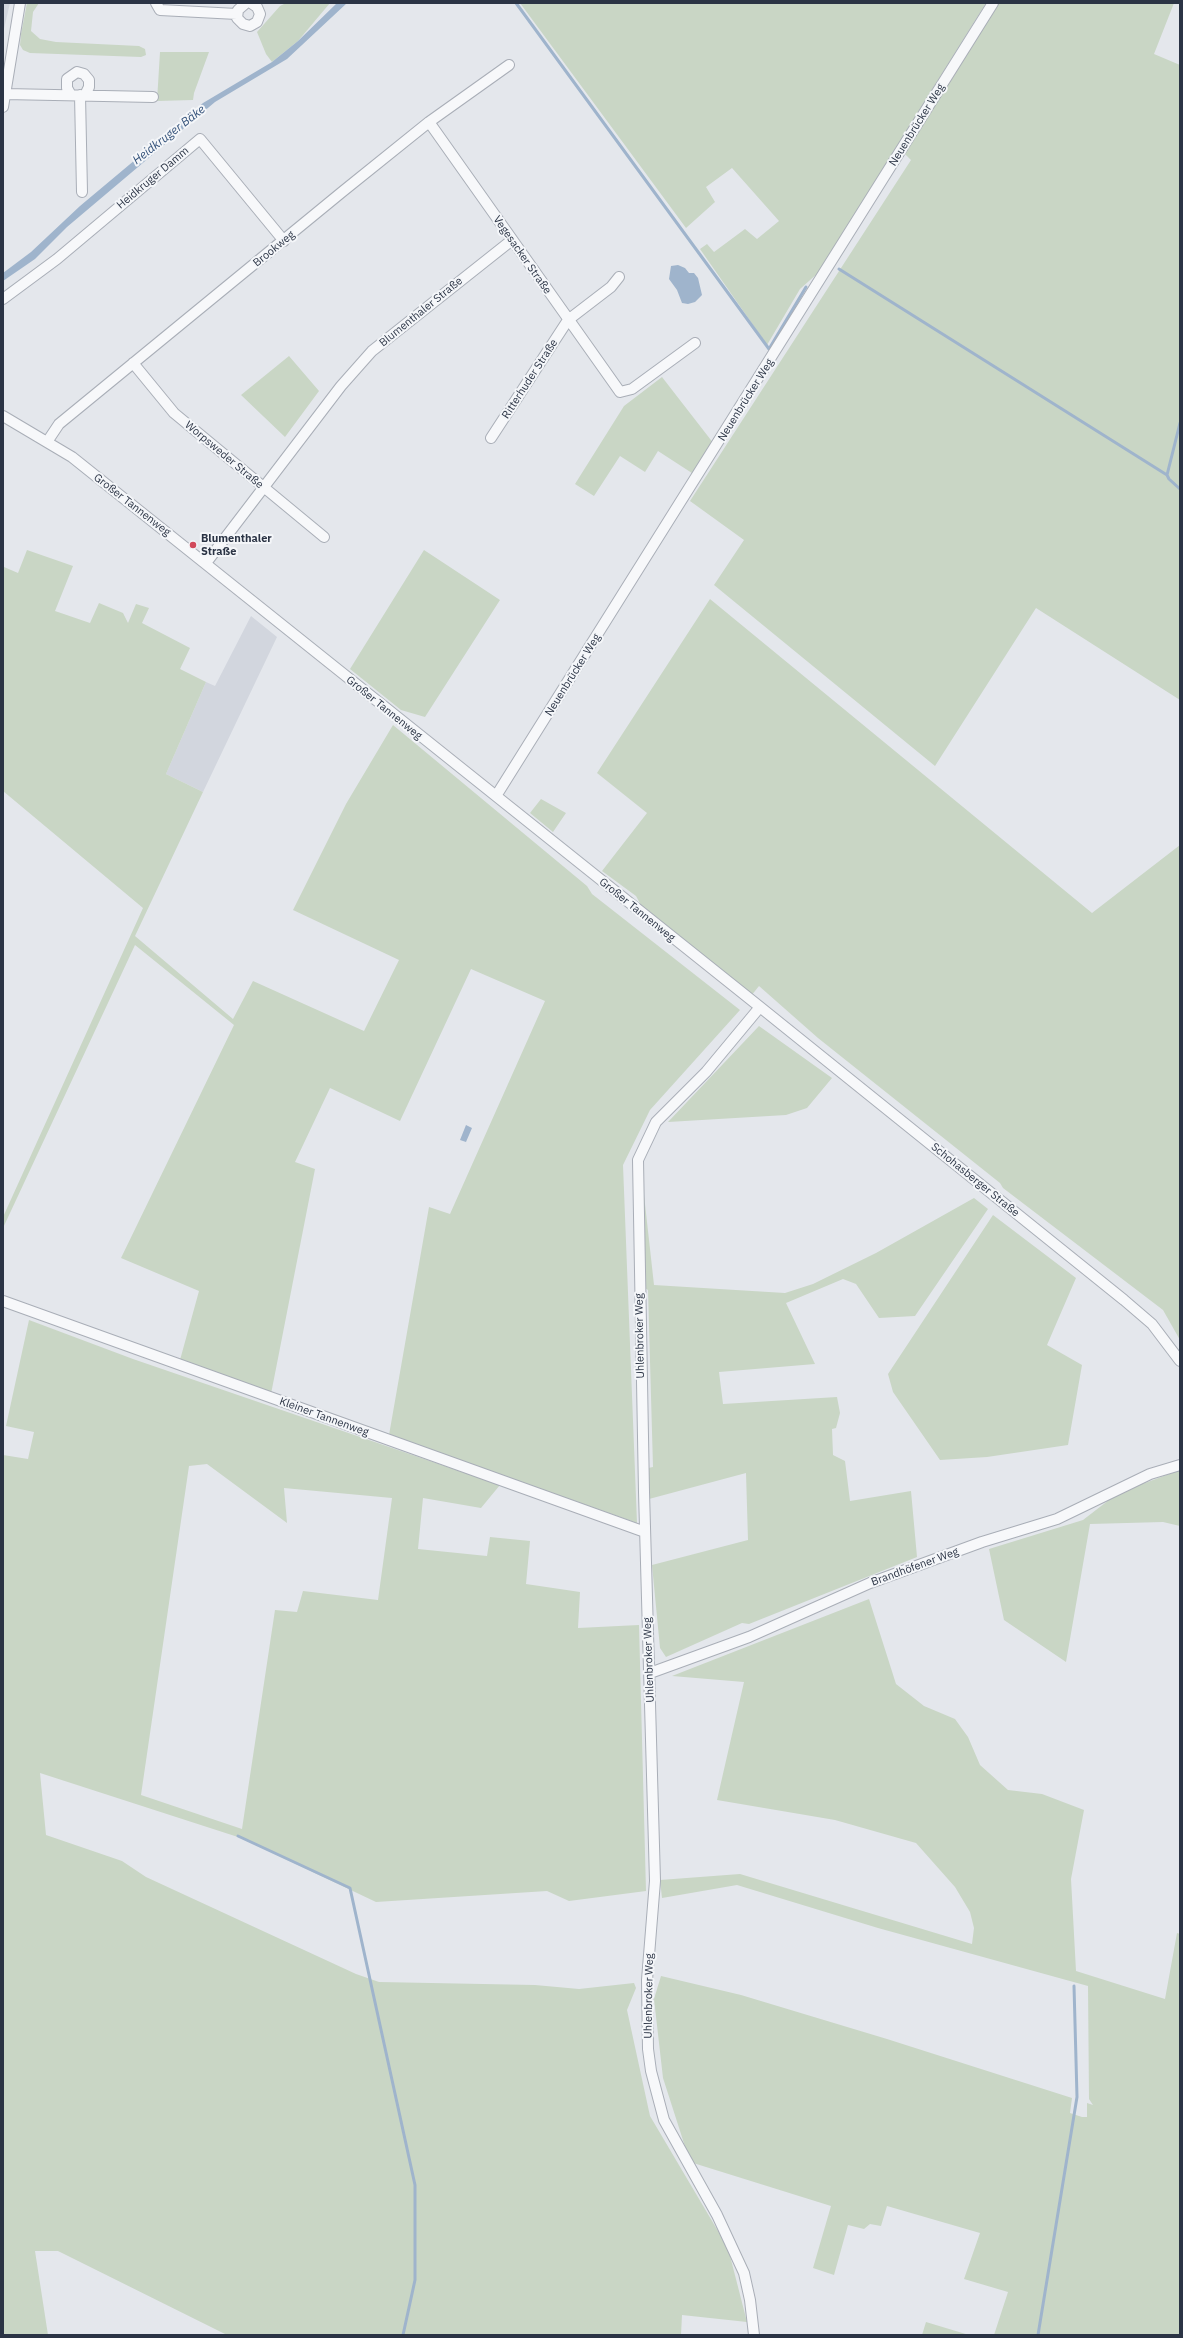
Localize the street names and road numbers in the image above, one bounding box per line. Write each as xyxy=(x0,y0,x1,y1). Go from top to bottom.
street label: Neuenbrücker Weg xyxy=(886,82,948,168)
street label: Heidkruger Damm xyxy=(114,144,192,212)
street label: Vegesacker Straße xyxy=(490,213,554,297)
street label: Brookweg xyxy=(251,228,297,270)
street label: Blumenthaler Straße xyxy=(377,274,465,350)
street label: Ritterhuder Straße xyxy=(499,337,561,421)
street label: Neuenbrücker Weg xyxy=(715,357,777,443)
street label: Worpsweder Straße xyxy=(182,418,266,492)
street label: Großer Tannenweg xyxy=(91,471,173,539)
street label: Neuenbrücker Weg xyxy=(542,632,604,718)
street label: Großer Tannenweg xyxy=(343,673,425,743)
street label: Großer Tannenweg xyxy=(596,875,678,945)
street label: Schohasberger Straße xyxy=(928,1140,1022,1220)
street label: Uhlenbroker Weg xyxy=(633,1293,647,1379)
street label: Kleiner Tannenweg xyxy=(278,1395,370,1439)
street label: Brandhöfener Weg xyxy=(870,1545,960,1589)
street label: Uhlenbroker Weg xyxy=(641,1617,657,1703)
street label: Uhlenbroker Weg xyxy=(642,1953,656,2039)

